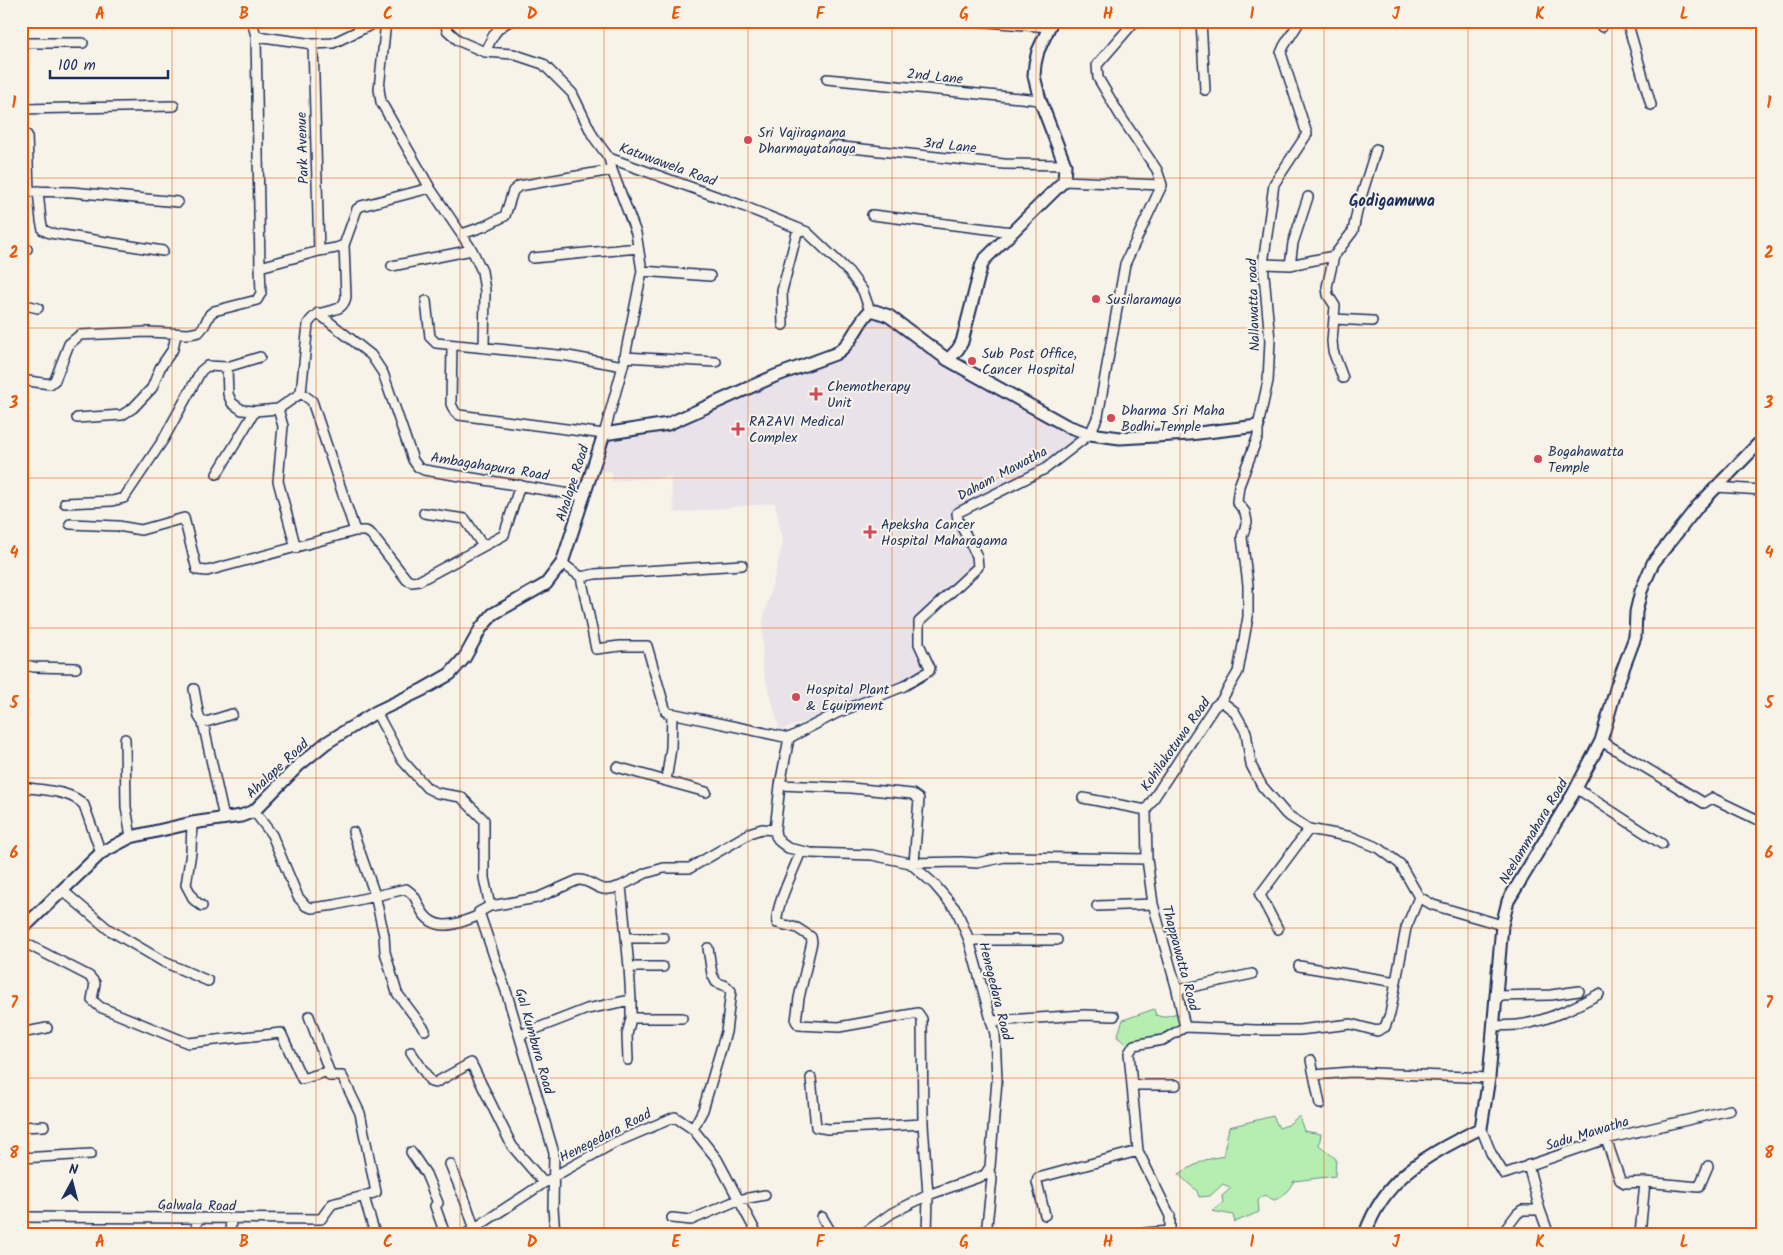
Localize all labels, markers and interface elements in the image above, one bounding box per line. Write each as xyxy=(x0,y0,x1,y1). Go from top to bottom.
text: A xyxy=(95,2,105,27)
text: B xyxy=(239,2,249,27)
text: C xyxy=(383,2,393,27)
text: D xyxy=(527,2,538,27)
text: E xyxy=(672,2,682,27)
text: F xyxy=(816,2,826,27)
text: G xyxy=(959,2,969,27)
text: H xyxy=(1103,2,1113,27)
text: I xyxy=(1250,2,1255,27)
text: J xyxy=(1392,2,1401,27)
text: K xyxy=(1535,2,1545,27)
text: L xyxy=(1680,2,1688,27)
scale bar xyxy=(50,48,168,80)
text: 100 m xyxy=(58,54,96,78)
street label: 2nd Lane xyxy=(906,63,965,91)
text: 1 xyxy=(12,91,17,116)
text: 1 xyxy=(1767,91,1772,116)
street label: Park Avenue xyxy=(291,111,315,184)
place label: Sri Vajiragnana Dharmayatanaya xyxy=(758,122,856,160)
street label: 3rd Lane xyxy=(922,132,978,160)
marker: Sri Vajiragnana Dharmayatanaya xyxy=(742,134,754,146)
street label: Katuwawela Road xyxy=(616,137,720,193)
district label: Godigamuwa xyxy=(1349,189,1435,214)
text: 2 xyxy=(9,241,19,266)
text: 2 xyxy=(1764,241,1774,266)
street label: Nallawatta road xyxy=(1241,257,1267,352)
place label: Susilaramaya xyxy=(1106,289,1182,311)
marker: Susilaramaya xyxy=(1090,293,1102,305)
place label: Sub Post Office, Cancer Hospital xyxy=(982,343,1077,381)
marker: Sub Post Office, Cancer Hospital xyxy=(966,355,978,367)
place label: Chemotherapy Unit xyxy=(827,376,911,414)
marker: Chemotherapy Unit xyxy=(809,387,823,401)
text: 3 xyxy=(9,391,19,416)
text: 3 xyxy=(1764,391,1774,416)
place label: Dharma Sri Maha Bodhi Temple xyxy=(1121,400,1225,438)
place label: RAZAVI Medical Complex xyxy=(749,411,845,449)
marker: Dharma Sri Maha Bodhi Temple xyxy=(1105,412,1117,424)
marker: RAZAVI Medical Complex xyxy=(731,422,745,436)
street label: Ahalape Road xyxy=(550,441,596,524)
street label: Daham Mawatha xyxy=(953,441,1052,507)
place label: Bogahawatta Temple xyxy=(1548,441,1624,479)
street label: Ambagahapura Road xyxy=(429,447,551,487)
marker: Bogahawatta Temple xyxy=(1532,453,1544,465)
place label: Apeksha Cancer Hospital Maharagama xyxy=(881,514,1008,552)
marker: Apeksha Cancer Hospital Maharagama xyxy=(863,525,877,539)
text: 4 xyxy=(10,541,19,566)
text: 4 xyxy=(1765,541,1774,566)
place label: Hospital Plant & Equipment xyxy=(806,679,890,717)
text: 5 xyxy=(9,691,20,716)
marker: Hospital Plant & Equipment xyxy=(790,691,802,703)
text: 5 xyxy=(1764,691,1775,716)
street label: Kohilakotuwa Road xyxy=(1135,692,1217,796)
street label: Ahalape Road xyxy=(241,733,315,804)
street label: Neelammahara Road xyxy=(1494,774,1575,889)
text: 6 xyxy=(10,841,19,866)
text: 6 xyxy=(1765,841,1774,866)
street label: Thappawatta Road xyxy=(1155,903,1205,1015)
street label: Henegedara Road xyxy=(972,940,1018,1044)
street label: Gal Kumbura Road xyxy=(508,986,560,1098)
text: 7 xyxy=(10,991,18,1016)
text: 7 xyxy=(1765,991,1773,1016)
street label: Henegedara Road xyxy=(556,1103,656,1169)
street label: Sadu Mawatha xyxy=(1543,1111,1632,1157)
text: 8 xyxy=(9,1141,19,1166)
text: 8 xyxy=(1764,1141,1774,1166)
north arrow xyxy=(48,1158,98,1208)
text: N xyxy=(68,1159,79,1182)
street label: Galwala Road xyxy=(158,1194,237,1218)
text: A xyxy=(95,1230,105,1255)
text: B xyxy=(239,1230,249,1255)
text: C xyxy=(383,1230,393,1255)
text: D xyxy=(527,1230,538,1255)
text: E xyxy=(672,1230,682,1255)
text: F xyxy=(816,1230,826,1255)
text: G xyxy=(959,1230,969,1255)
text: H xyxy=(1103,1230,1113,1255)
text: I xyxy=(1250,1230,1255,1255)
text: J xyxy=(1392,1230,1401,1255)
text: K xyxy=(1535,1230,1545,1255)
text: L xyxy=(1680,1230,1688,1255)

